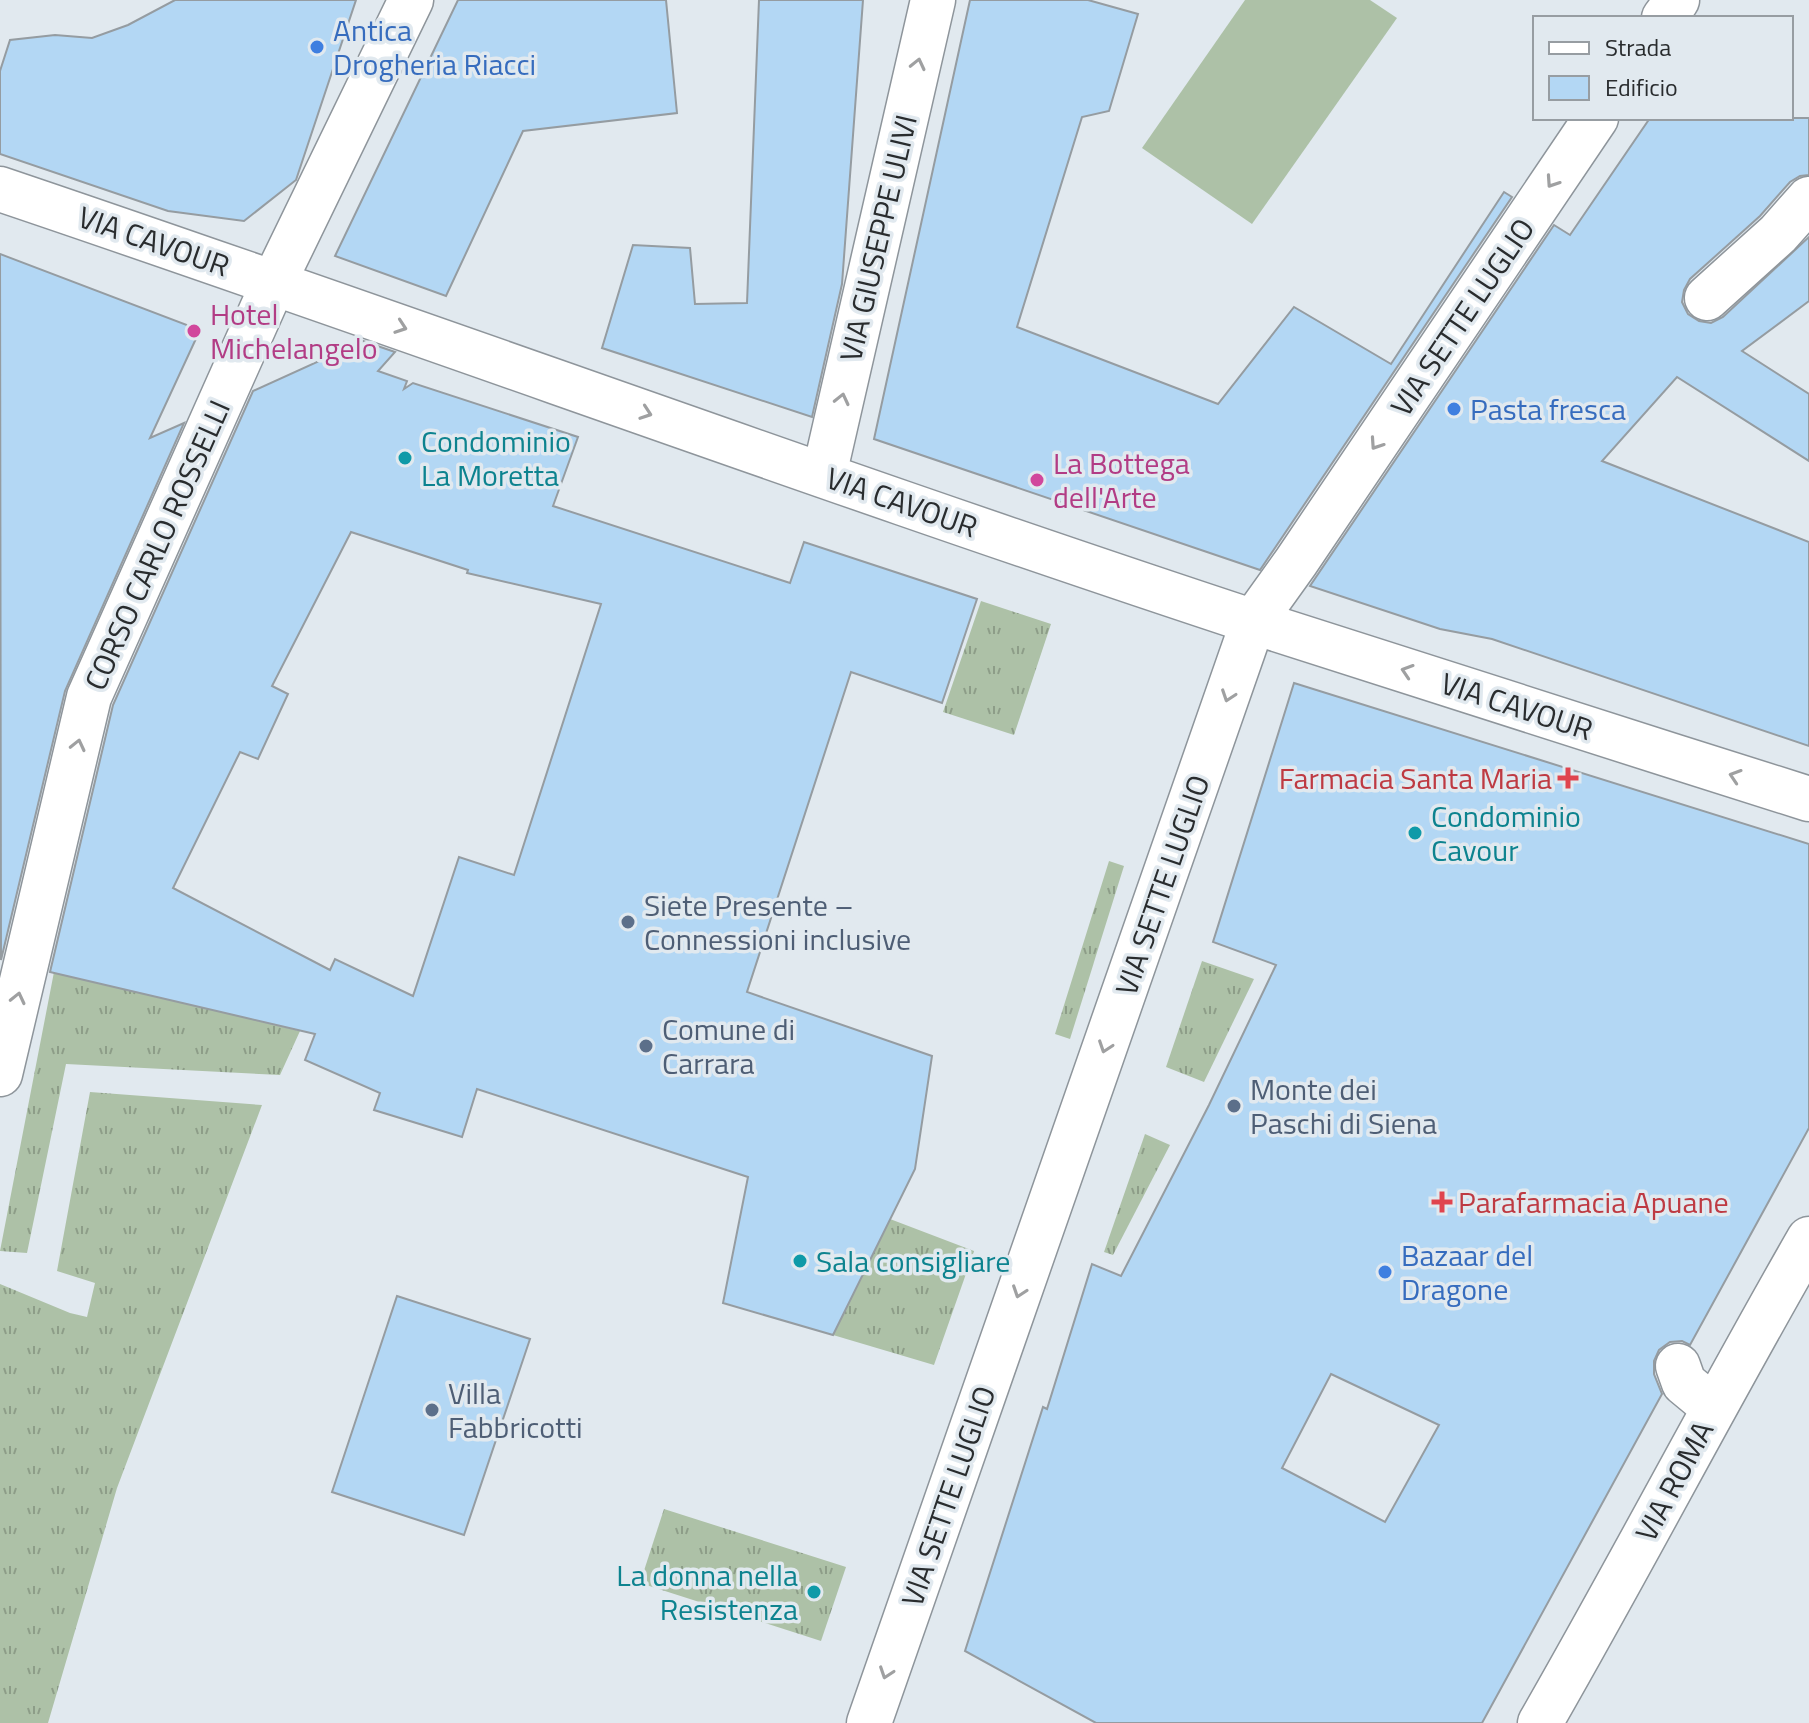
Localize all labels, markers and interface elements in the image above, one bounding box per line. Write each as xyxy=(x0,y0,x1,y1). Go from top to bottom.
place label: Antica Drogheria Riacci xyxy=(333,7,536,87)
legend xyxy=(1533,16,1793,120)
text: Strada xyxy=(1605,29,1671,65)
marker: Antica Drogheria Riacci xyxy=(308,38,326,56)
one-way arrow xyxy=(909,58,926,71)
text: Edificio xyxy=(1605,69,1678,105)
street label: VIA GIUSEPPE ULIVI xyxy=(827,110,929,366)
one-way arrow xyxy=(1547,174,1562,188)
street label: VIA CAVOUR xyxy=(72,194,236,288)
street label: VIA SETTE LUGLIO xyxy=(1379,209,1545,425)
place label: Hotel Michelangelo xyxy=(210,291,378,371)
one-way arrow xyxy=(393,317,407,333)
marker: Hotel Michelangelo xyxy=(185,322,203,340)
place label: Pasta fresca xyxy=(1470,386,1626,432)
street label: CORSO CARLO ROSSELLI xyxy=(72,393,242,697)
one-way arrow xyxy=(833,393,850,407)
marker: Pasta fresca xyxy=(1445,400,1463,418)
one-way arrow xyxy=(638,403,652,419)
place label: Condominio La Moretta xyxy=(421,418,571,498)
one-way arrow xyxy=(1370,436,1385,450)
place label: La Bottega dell'Arte xyxy=(1053,440,1190,520)
marker: Condominio La Moretta xyxy=(396,449,414,467)
street label: VIA CAVOUR xyxy=(820,455,984,549)
marker: La Bottega dell'Arte xyxy=(1028,471,1046,489)
street label: VIA CAVOUR xyxy=(1435,660,1599,752)
one-way arrow xyxy=(1401,664,1415,680)
one-way arrow xyxy=(1221,688,1237,702)
one-way arrow xyxy=(68,739,85,753)
place label: Farmacia Santa Maria xyxy=(1279,755,1552,801)
street label: VIA SETTE LUGLIO xyxy=(1103,769,1221,1001)
marker: Farmacia Santa Maria xyxy=(1559,769,1577,787)
one-way arrow xyxy=(1728,769,1742,785)
place label: Condominio Cavour xyxy=(1431,793,1581,873)
marker: Condominio Cavour xyxy=(1406,824,1424,842)
place label: Siete Presente – Connessioni inclusive xyxy=(644,882,911,962)
marker: Siete Presente – Connessioni inclusive xyxy=(619,913,637,931)
one-way arrow xyxy=(9,992,26,1006)
place label: Comune di Carrara xyxy=(662,1006,795,1086)
marker: Comune di Carrara xyxy=(637,1037,655,1055)
one-way arrow xyxy=(1098,1039,1115,1053)
place label: Monte dei Paschi di Siena xyxy=(1250,1066,1437,1146)
marker: Monte dei Paschi di Siena xyxy=(1225,1097,1243,1115)
place label: Parafarmacia Apuane xyxy=(1458,1179,1729,1225)
marker: Parafarmacia Apuane xyxy=(1433,1193,1451,1211)
place label: Bazaar del Dragone xyxy=(1401,1232,1533,1312)
place label: Sala consigliare xyxy=(816,1238,1010,1284)
marker: Sala consigliare xyxy=(791,1252,809,1270)
marker: Bazaar del Dragone xyxy=(1376,1263,1394,1281)
one-way arrow xyxy=(1013,1284,1029,1298)
place label: Villa Fabbricotti xyxy=(448,1370,583,1450)
street label: VIA SETTE LUGLIO xyxy=(889,1380,1007,1612)
marker: Villa Fabbricotti xyxy=(423,1401,441,1419)
street label: VIA ROMA xyxy=(1623,1412,1725,1549)
place label: La donna nella Resistenza xyxy=(616,1552,798,1632)
marker: La donna nella Resistenza xyxy=(805,1583,823,1601)
one-way arrow xyxy=(880,1665,896,1679)

